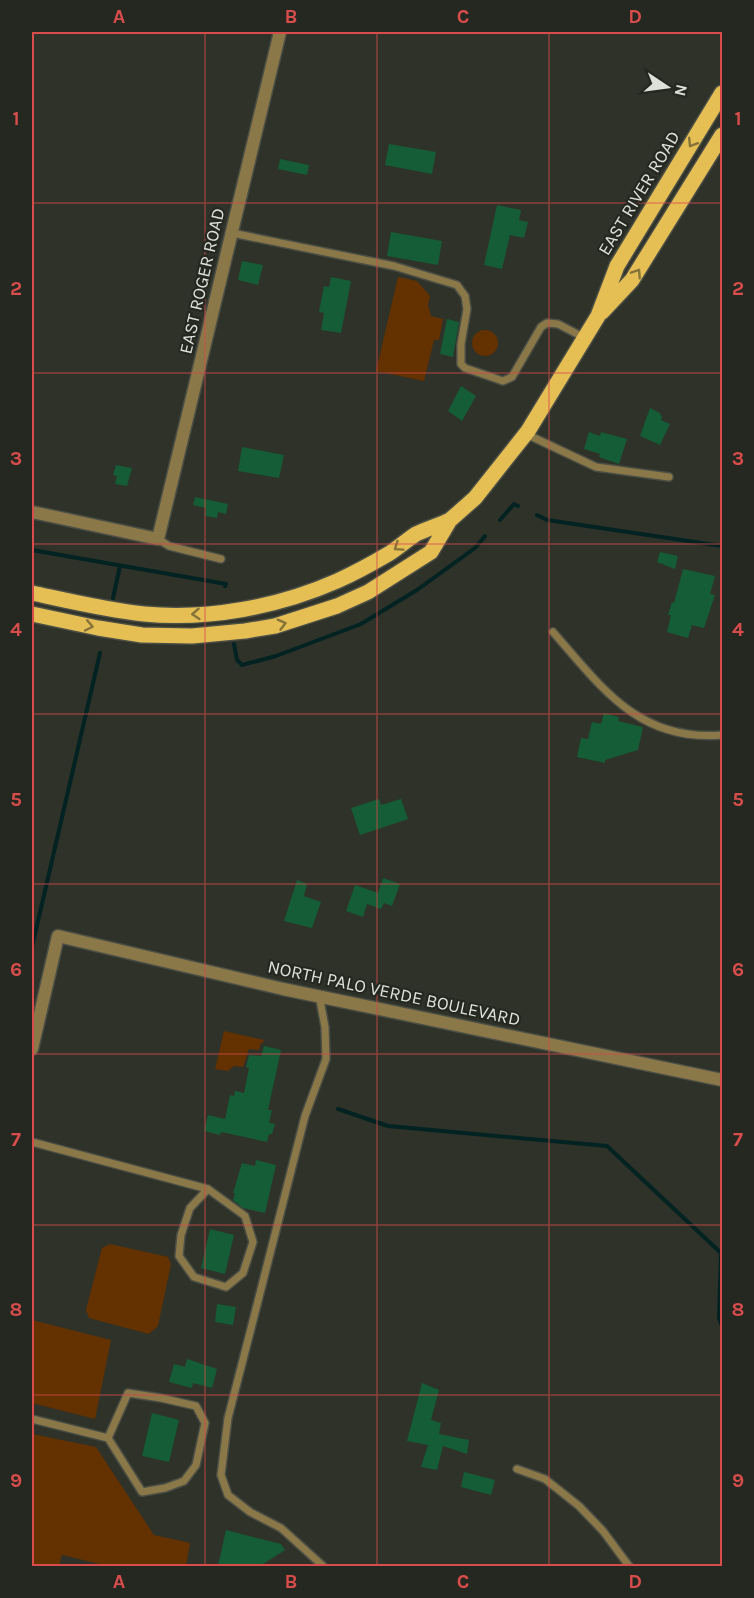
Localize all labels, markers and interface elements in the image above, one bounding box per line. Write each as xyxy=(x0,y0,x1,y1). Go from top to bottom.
text: A xyxy=(113,5,126,28)
text: B xyxy=(285,5,297,28)
text: C xyxy=(457,5,469,28)
text: D xyxy=(628,5,642,28)
north arrow xyxy=(637,57,697,117)
text: N xyxy=(671,83,692,98)
text: 1 xyxy=(12,107,20,130)
text: 1 xyxy=(734,107,742,130)
street label: EAST RIVER ROAD xyxy=(593,127,685,259)
one-way arrow xyxy=(687,137,699,147)
street label: EAST ROGER ROAD xyxy=(175,206,229,356)
one-way arrow xyxy=(630,268,641,279)
text: 2 xyxy=(10,277,22,300)
text: 2 xyxy=(732,277,744,300)
text: 3 xyxy=(10,447,22,470)
text: 3 xyxy=(732,447,744,470)
one-way arrow xyxy=(394,540,405,551)
one-way arrow xyxy=(191,607,201,620)
text: 4 xyxy=(10,618,22,641)
one-way arrow xyxy=(277,618,287,631)
text: 4 xyxy=(732,618,744,641)
one-way arrow xyxy=(83,619,93,632)
text: 5 xyxy=(10,788,22,811)
text: 5 xyxy=(732,788,744,811)
street label: NORTH PALO VERDE BOULEVARD xyxy=(266,955,522,1031)
text: 6 xyxy=(10,958,22,981)
text: 6 xyxy=(732,958,744,981)
text: 7 xyxy=(11,1128,21,1151)
text: 7 xyxy=(733,1128,743,1151)
text: 8 xyxy=(10,1298,22,1321)
text: 8 xyxy=(732,1298,744,1321)
text: 9 xyxy=(10,1469,22,1492)
text: 9 xyxy=(732,1469,744,1492)
text: A xyxy=(113,1570,126,1593)
text: B xyxy=(285,1570,297,1593)
text: C xyxy=(457,1570,469,1593)
text: D xyxy=(628,1570,642,1593)

